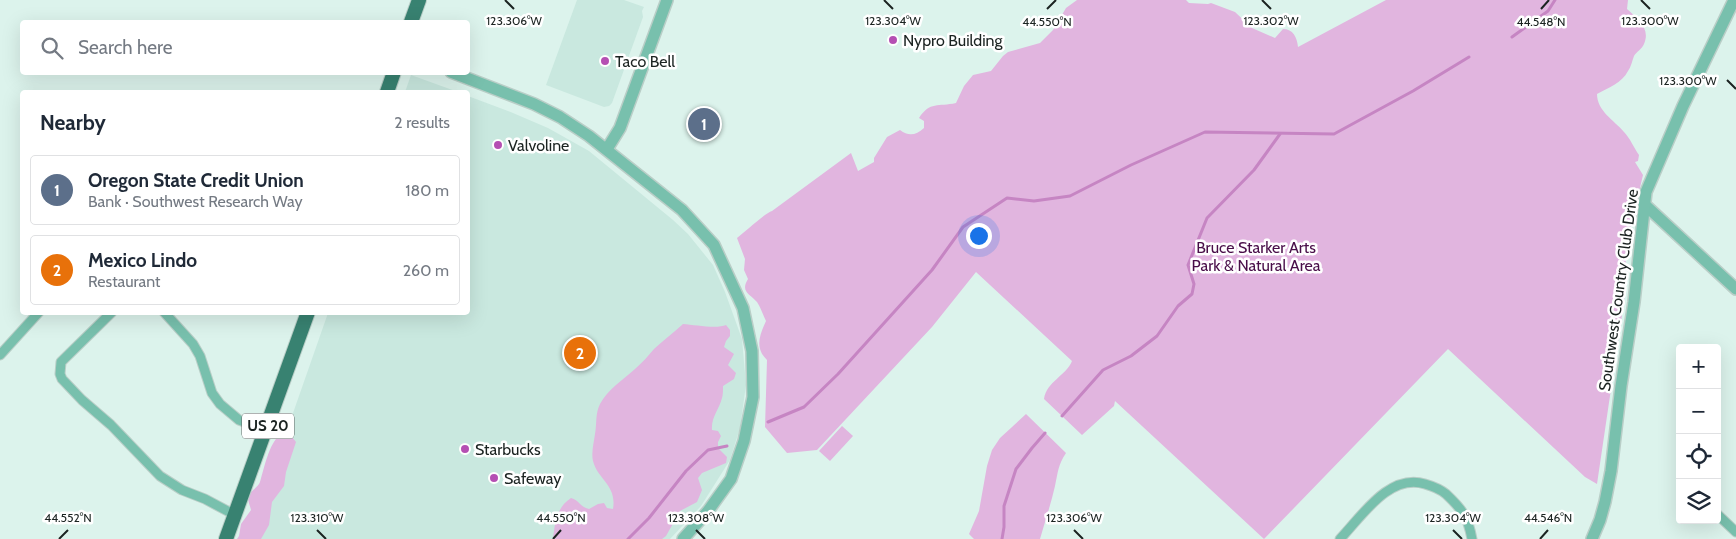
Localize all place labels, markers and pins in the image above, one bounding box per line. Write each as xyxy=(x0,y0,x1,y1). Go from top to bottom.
place label: Nypro Building xyxy=(903,31,1004,50)
marker: Nypro Building xyxy=(887,34,899,46)
place label: Taco Bell xyxy=(615,52,675,71)
marker: Taco Bell xyxy=(599,55,611,67)
pin: 1 xyxy=(688,105,720,143)
place label: Valvoline xyxy=(508,136,569,155)
marker: Valvoline xyxy=(492,139,504,151)
pin: 2 xyxy=(564,334,596,372)
place label: Starbucks xyxy=(475,440,541,459)
marker: Starbucks xyxy=(459,443,471,455)
place label: Safeway xyxy=(504,469,561,488)
marker: Safeway xyxy=(488,472,500,484)

